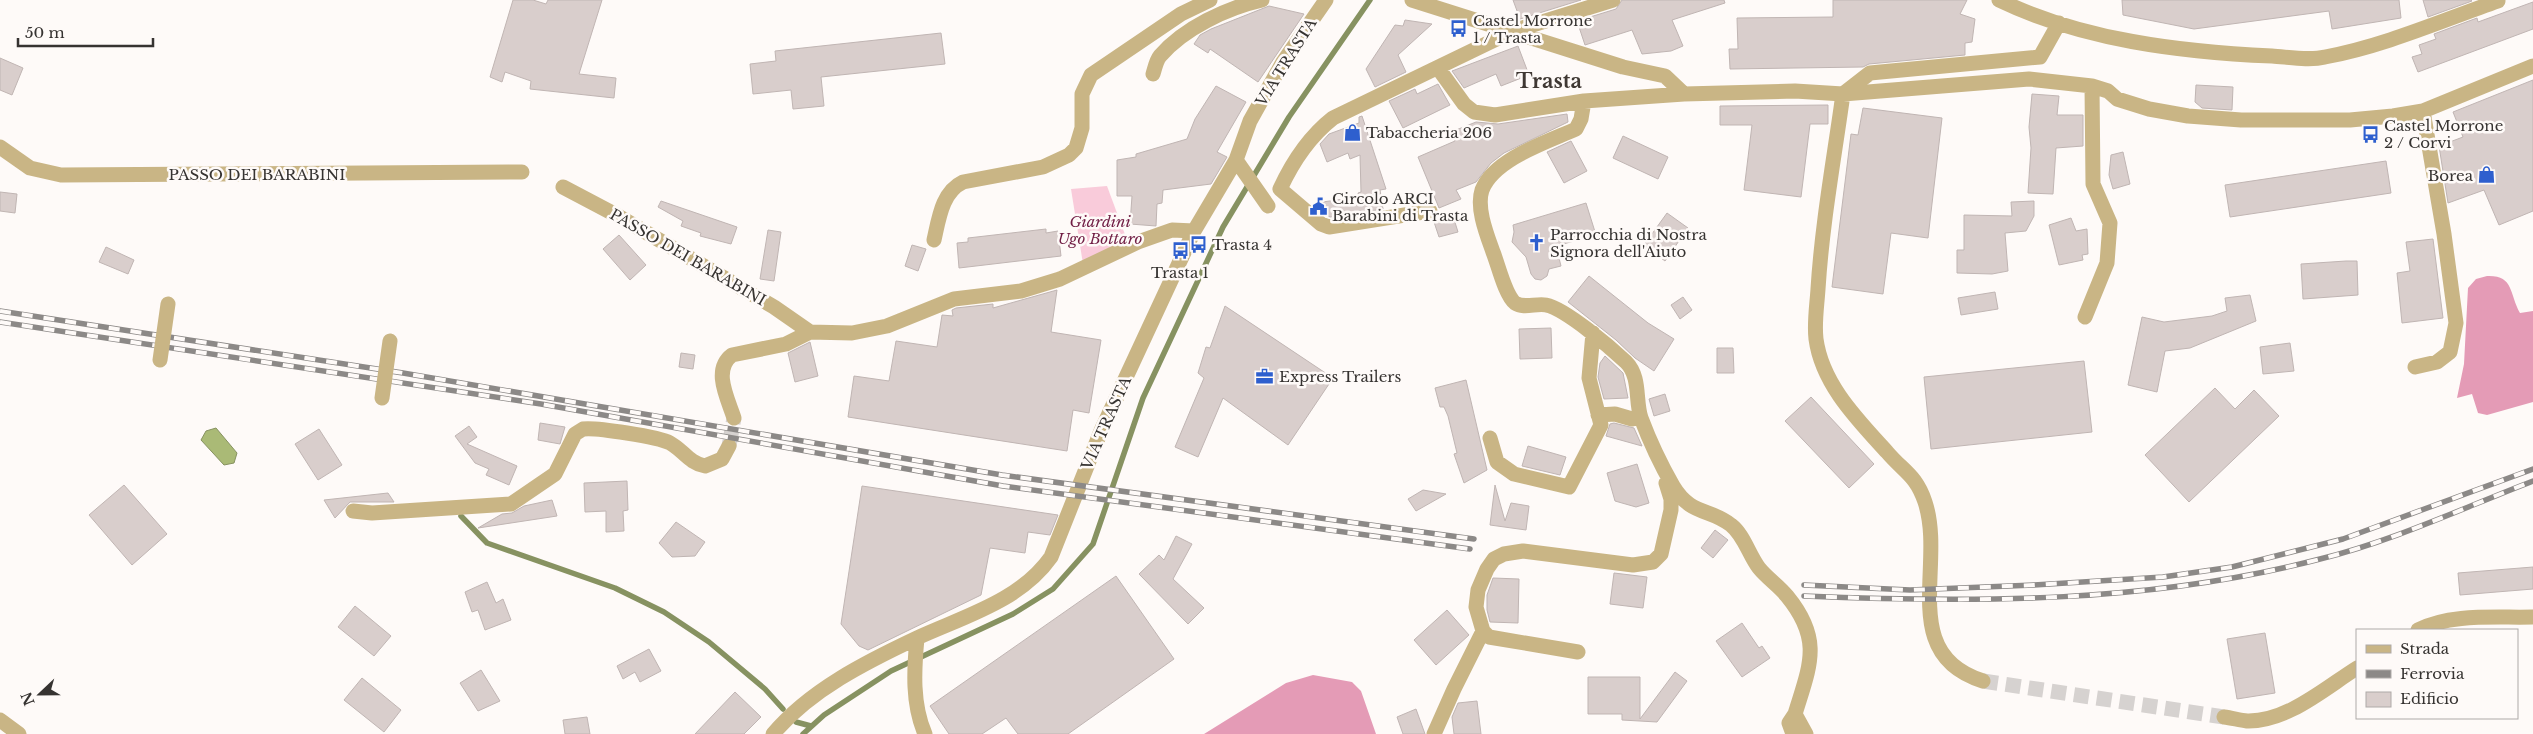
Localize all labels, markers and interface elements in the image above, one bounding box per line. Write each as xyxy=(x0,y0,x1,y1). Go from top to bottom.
place label: Castel Morrone 1 / Trasta xyxy=(1473,11,1592,47)
street label: VIA TRASTA xyxy=(1251,14,1321,110)
scale bar xyxy=(18,15,152,47)
bus stop icon: Castel Morrone 1 / Trasta xyxy=(1449,19,1469,39)
text: 50 m xyxy=(25,23,65,42)
district label: Trasta xyxy=(1516,69,1582,93)
place label: Castel Morrone 2 / Corvi xyxy=(2384,116,2503,152)
shop icon: Tabaccheria 206 xyxy=(1342,122,1362,142)
place label: Tabaccheria 206 xyxy=(1366,123,1492,142)
bus stop icon: Castel Morrone 2 / Corvi xyxy=(2360,124,2380,144)
street label: PASSO DEI BARABINI xyxy=(168,165,346,184)
shop icon: Borea xyxy=(2477,165,2497,185)
place label: Borea xyxy=(2428,166,2474,185)
place label: Circolo ARCI Barabini di Trasta xyxy=(1332,189,1469,225)
public building icon: Circolo ARCI Barabini di Trasta xyxy=(1308,197,1328,217)
street label: PASSO DEI BARABINI xyxy=(607,205,769,309)
park label: Giardini Ugo Bottaro xyxy=(1058,212,1142,248)
place label: Parrocchia di Nostra Signora dell'Aiuto xyxy=(1550,225,1707,261)
church icon: Parrocchia di Nostra Signora dell'Aiuto xyxy=(1526,233,1546,253)
bus stop icon: Trasta 4 xyxy=(1188,234,1208,254)
place label: Trasta 4 xyxy=(1212,235,1272,254)
bus stop icon: Trasta 1 xyxy=(1170,241,1190,261)
place label: Trasta 1 xyxy=(1151,263,1209,282)
office icon: Express Trailers xyxy=(1255,366,1275,386)
place label: Express Trailers xyxy=(1279,367,1401,386)
street label: VIA TRASTA xyxy=(1077,373,1135,474)
legend xyxy=(2356,629,2518,719)
text: Strada xyxy=(2400,639,2450,658)
text: Ferrovia xyxy=(2400,664,2465,683)
north arrow xyxy=(15,669,65,719)
text: N xyxy=(17,689,39,708)
text: Edificio xyxy=(2400,689,2459,708)

